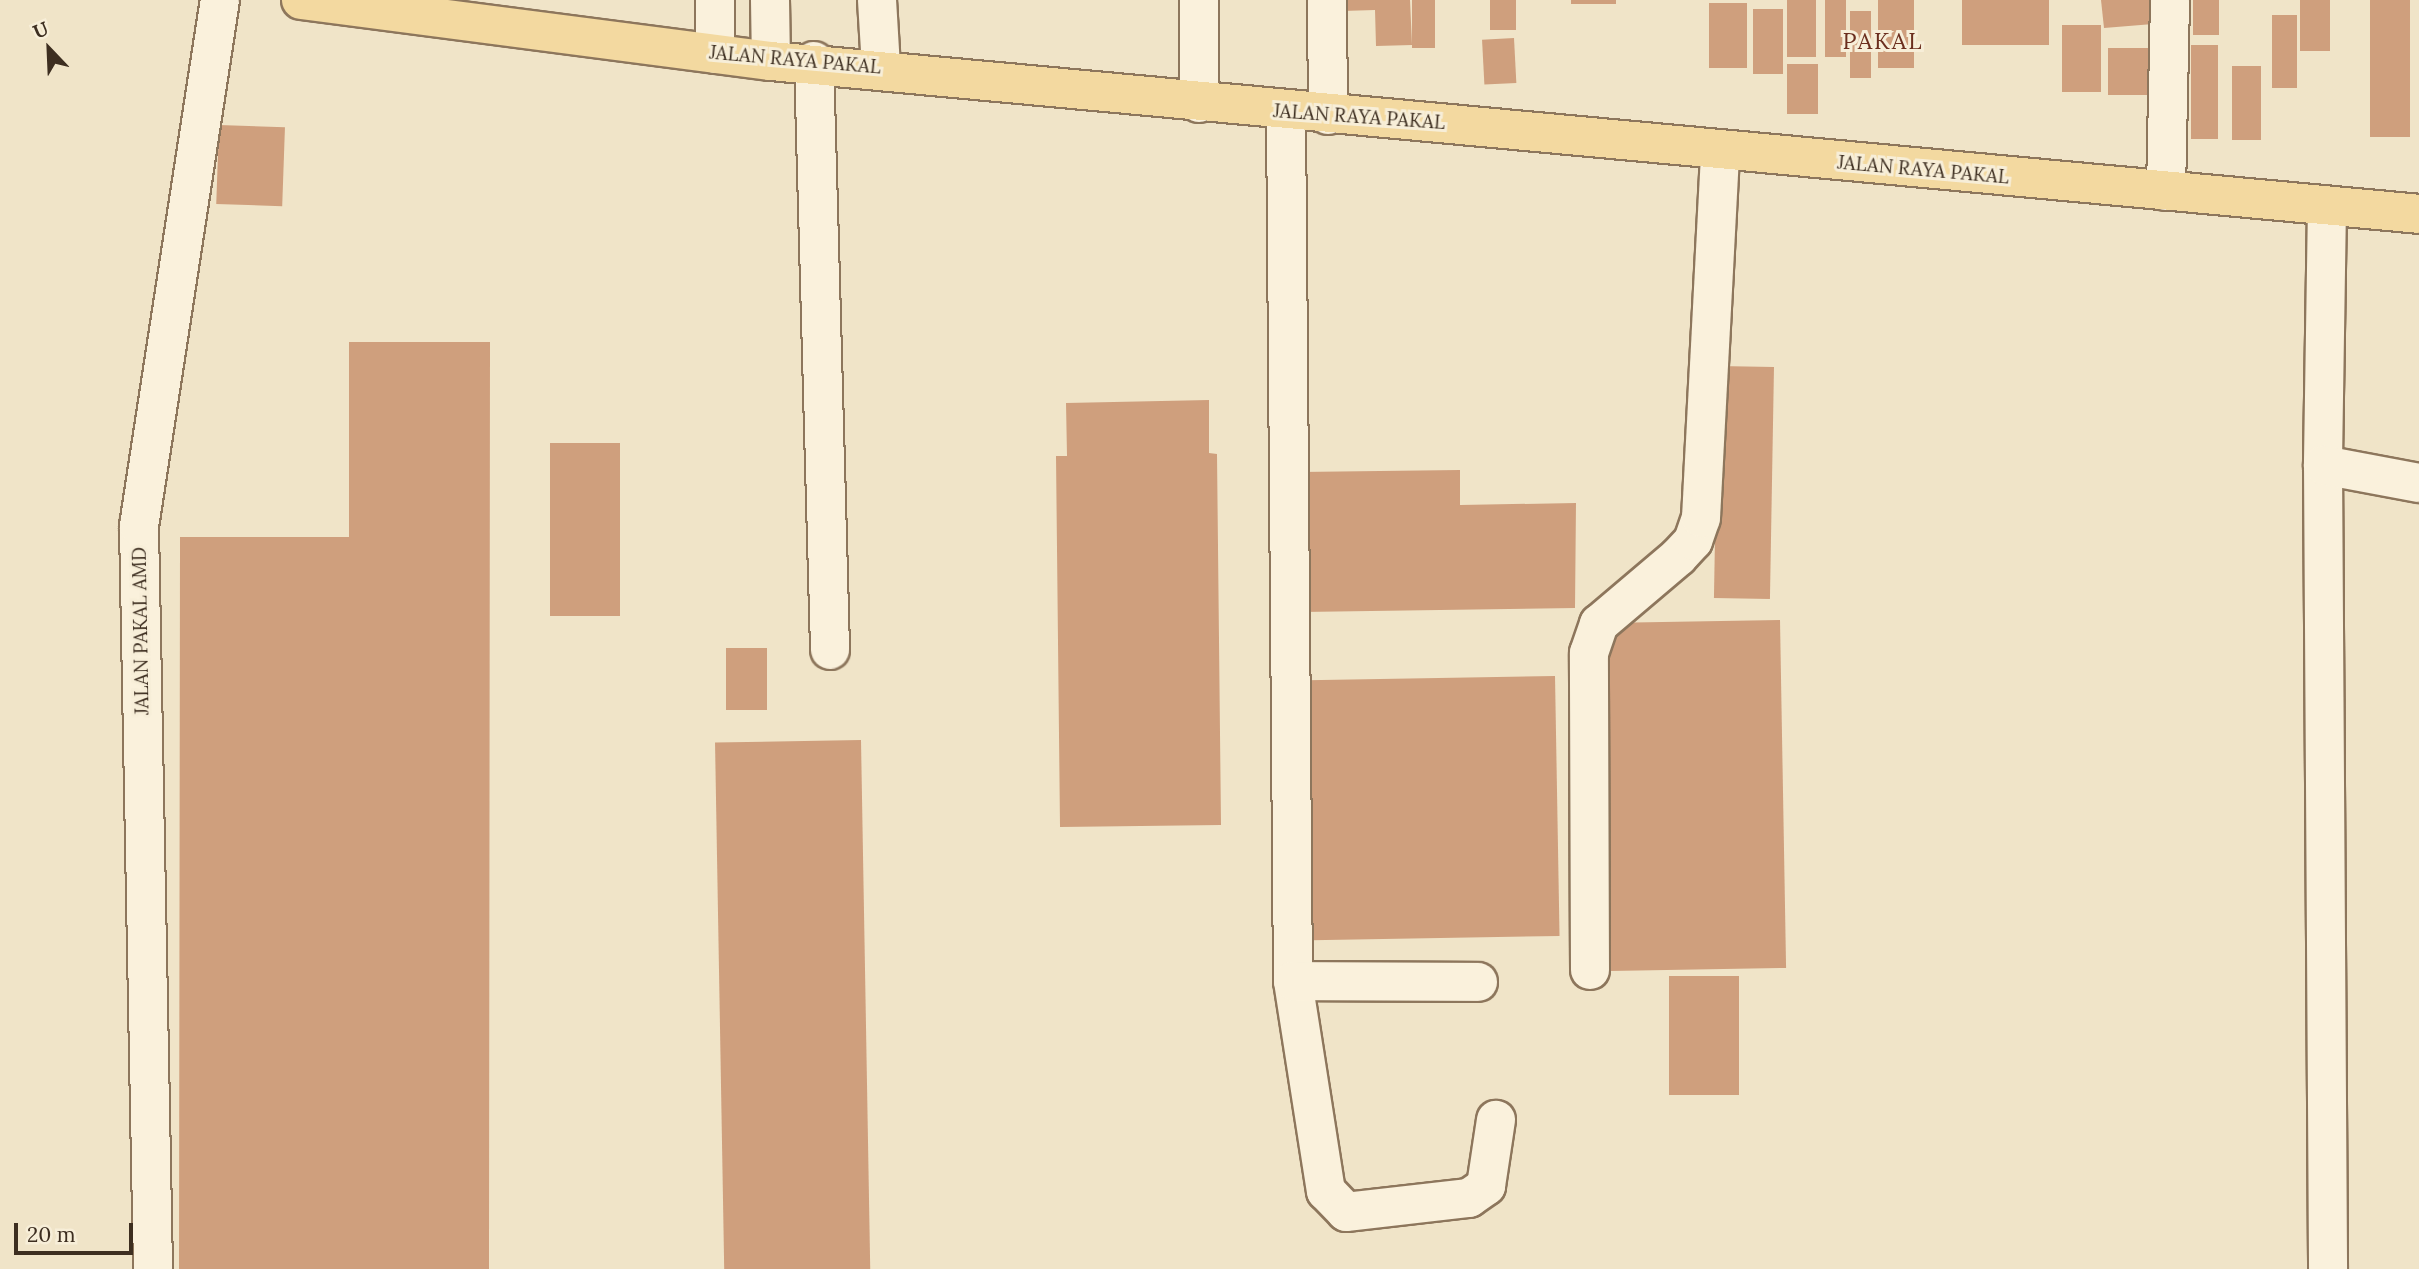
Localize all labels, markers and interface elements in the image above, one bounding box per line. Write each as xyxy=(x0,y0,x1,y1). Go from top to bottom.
north arrow xyxy=(14,14,84,84)
text: U xyxy=(29,16,52,44)
district label: PAKAL xyxy=(1843,27,1923,55)
street label: JALAN RAYA PAKAL xyxy=(708,41,882,79)
street label: JALAN RAYA PAKAL xyxy=(1272,100,1446,134)
street label: JALAN RAYA PAKAL xyxy=(1836,151,2010,189)
street label: JALAN PAKAL AMD xyxy=(128,547,154,715)
scale bar xyxy=(18,1210,136,1254)
text: 20 m xyxy=(27,1221,76,1248)

